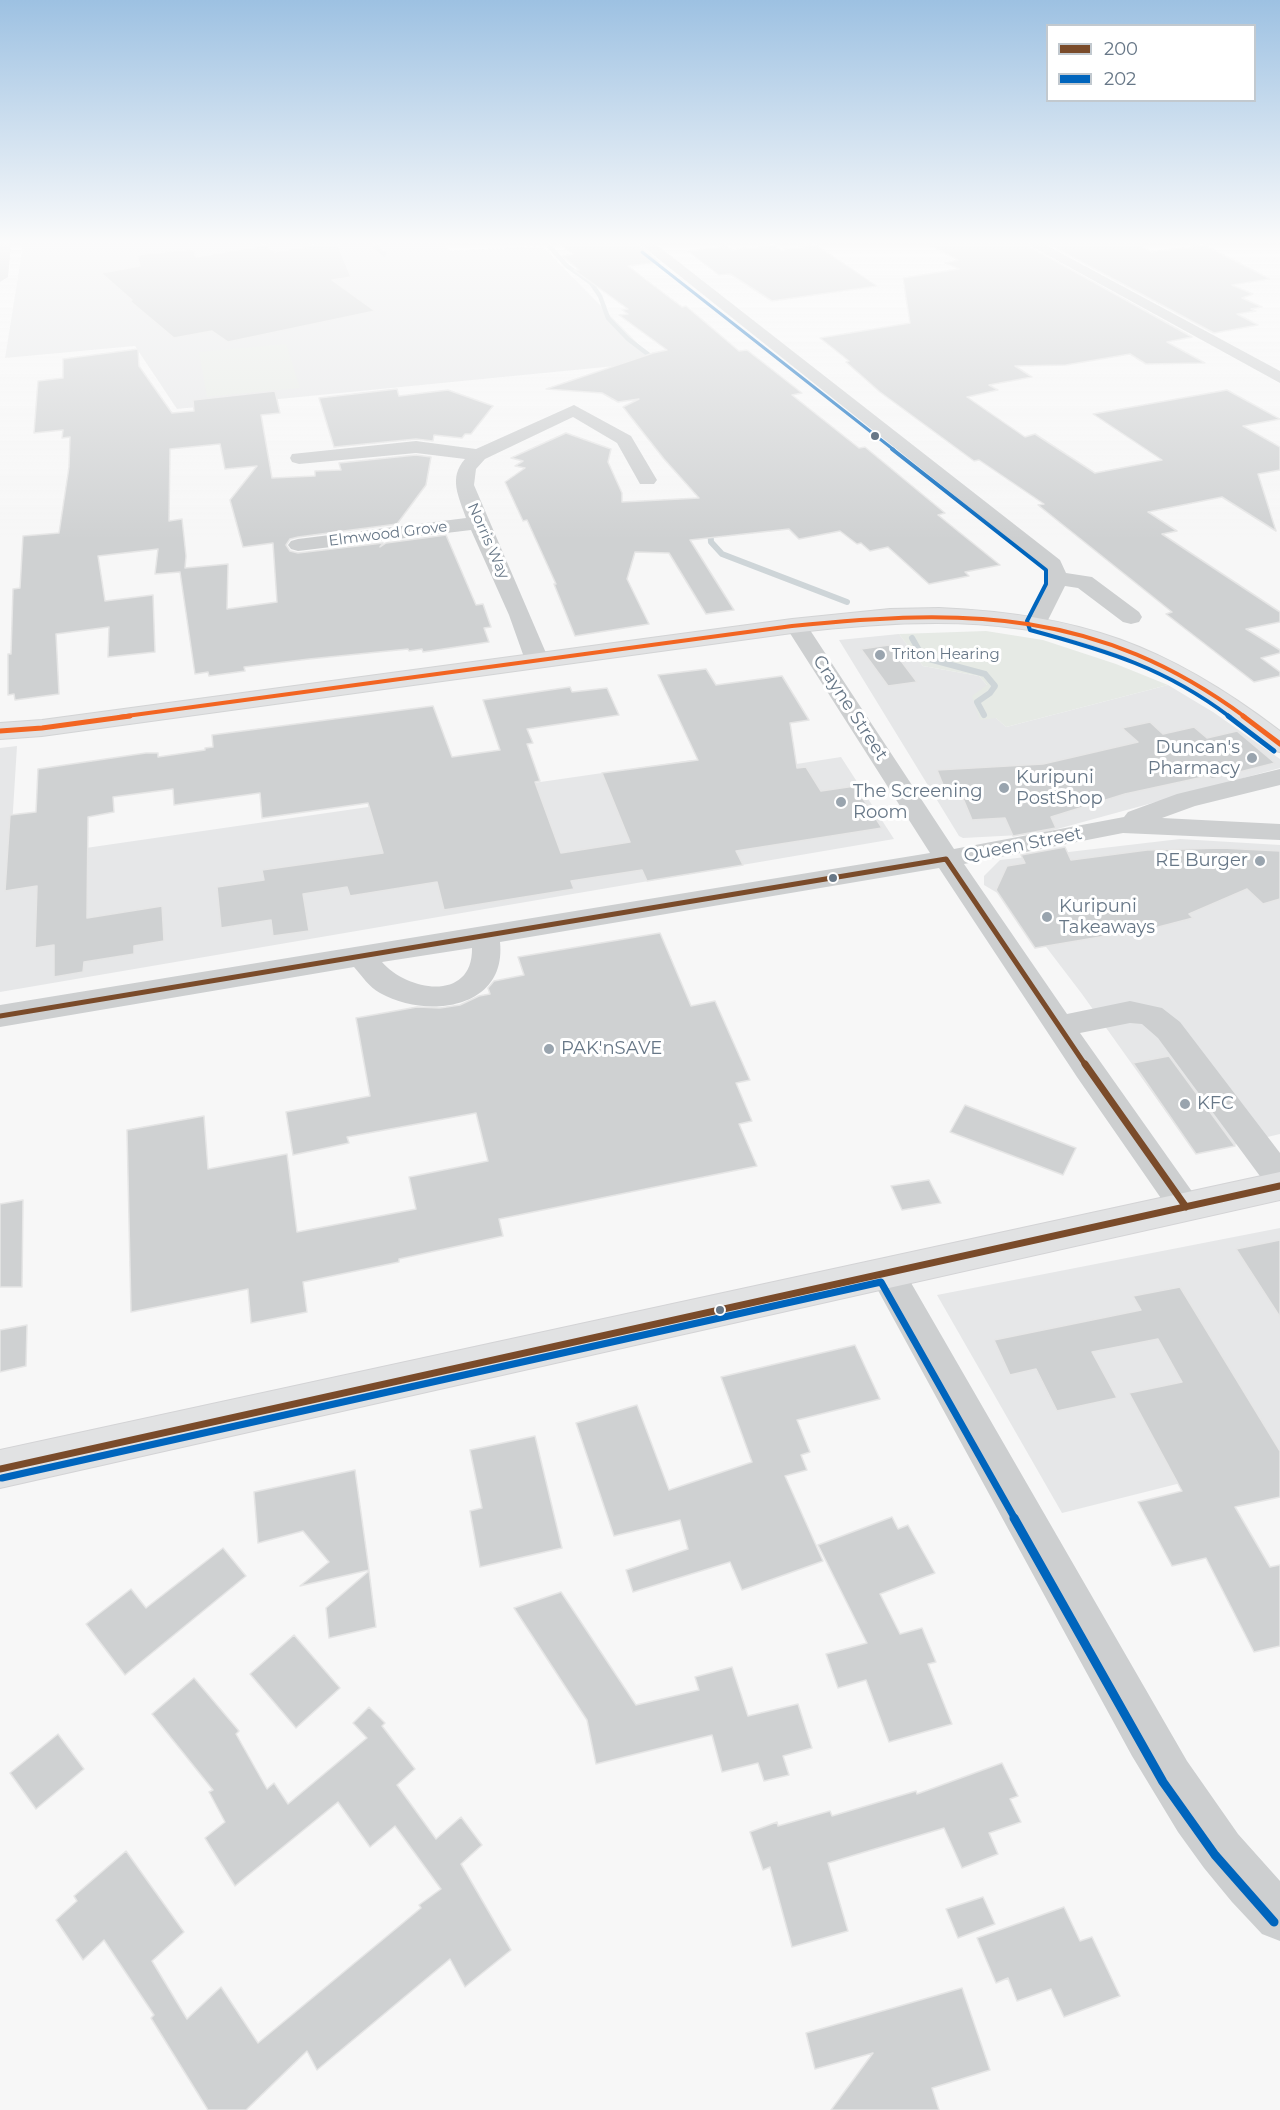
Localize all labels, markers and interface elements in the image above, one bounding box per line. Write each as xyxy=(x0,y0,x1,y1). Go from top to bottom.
legend xyxy=(1046,24,1256,102)
text: 200 xyxy=(1104,38,1138,60)
text: 202 xyxy=(1104,68,1136,90)
unlabelled marker xyxy=(869,430,881,442)
street label: Norris Way xyxy=(463,500,513,582)
street label: Elmwood Grove xyxy=(328,518,448,550)
place label: Triton Hearing xyxy=(892,646,1000,664)
marker: Triton Hearing xyxy=(873,648,887,662)
street label: Crayne Street xyxy=(808,651,892,765)
place label: Duncan's Pharmacy xyxy=(1148,737,1240,780)
marker: Duncan's Pharmacy xyxy=(1245,751,1259,765)
place label: Kuripuni PostShop xyxy=(1016,767,1103,810)
place label: The Screening Room xyxy=(853,781,983,824)
marker: Kuripuni PostShop xyxy=(997,781,1011,795)
marker: The Screening Room xyxy=(834,795,848,809)
street label: Queen Street xyxy=(962,823,1084,867)
place label: RE Burger xyxy=(1155,850,1248,872)
marker: RE Burger xyxy=(1253,854,1267,868)
unlabelled marker xyxy=(827,872,839,884)
place label: Kuripuni Takeaways xyxy=(1059,896,1155,938)
marker: Kuripuni Takeaways xyxy=(1040,910,1054,924)
place label: PAK'nSAVE xyxy=(561,1038,662,1060)
marker: PAK'nSAVE xyxy=(542,1042,556,1056)
place label: KFC xyxy=(1197,1093,1234,1115)
marker: KFC xyxy=(1178,1097,1192,1111)
unlabelled marker xyxy=(714,1304,726,1316)

